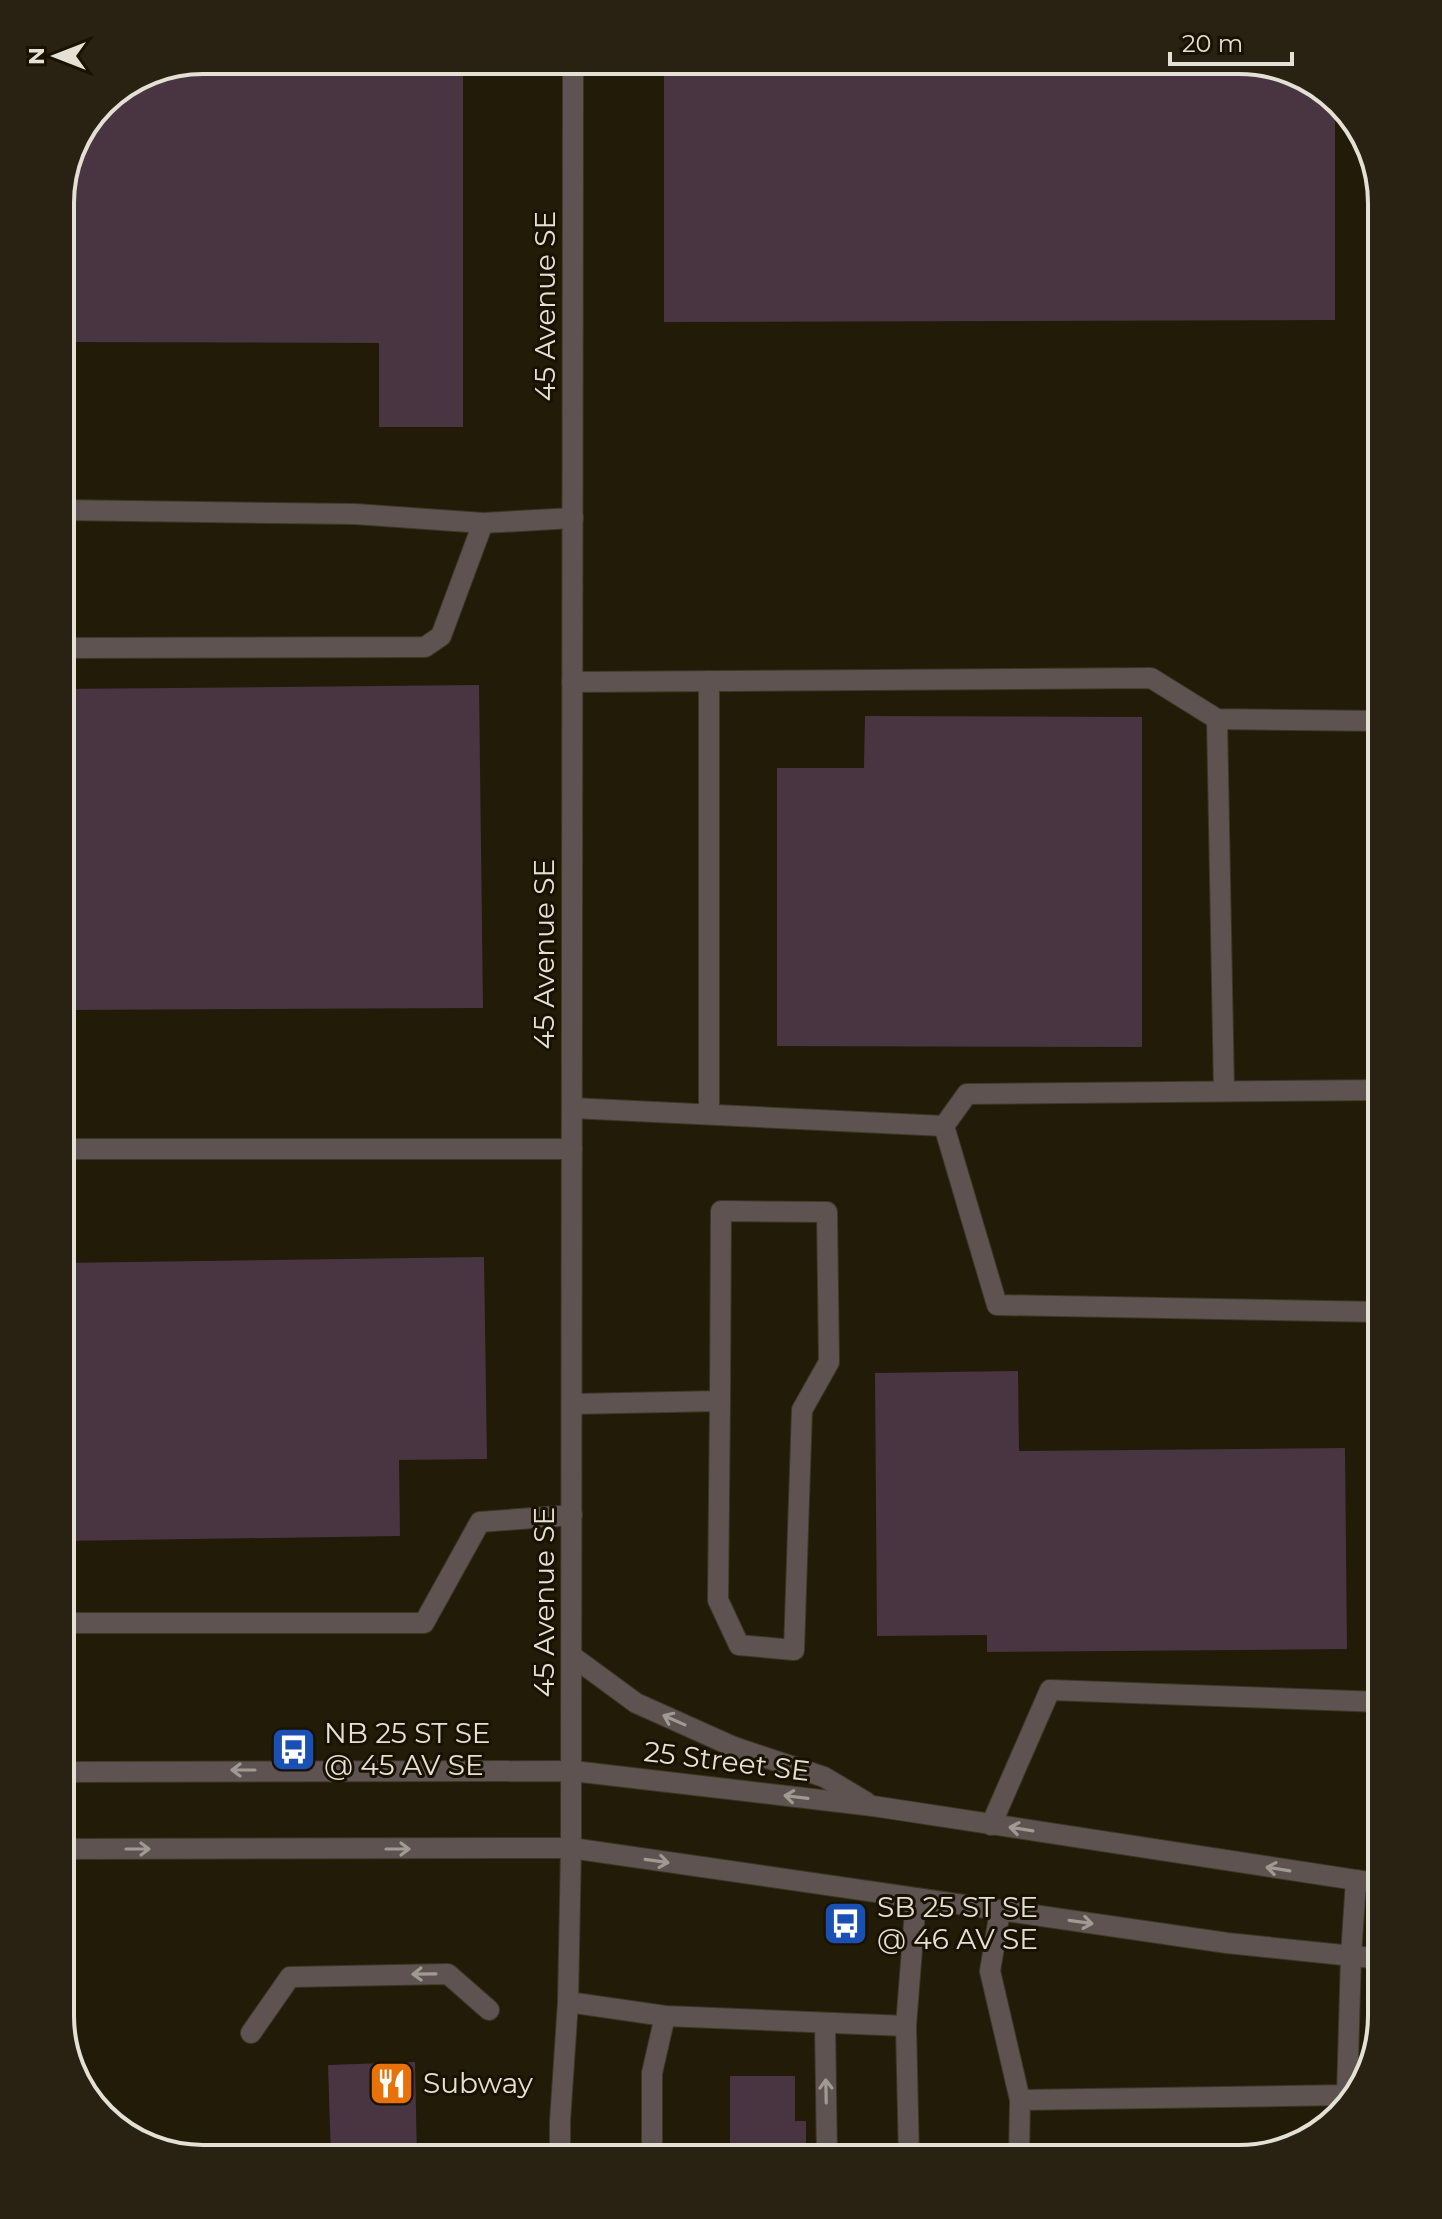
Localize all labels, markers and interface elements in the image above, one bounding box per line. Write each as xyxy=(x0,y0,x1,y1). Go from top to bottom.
north arrow xyxy=(16,16,96,96)
scale bar xyxy=(1170,16,1292,66)
text: 20 m xyxy=(1182,29,1243,58)
text: N xyxy=(23,47,50,65)
street label: 45 Avenue SE xyxy=(528,211,562,401)
street label: 45 Avenue SE xyxy=(527,859,561,1049)
street label: 45 Avenue SE xyxy=(527,1507,561,1697)
one-way arrow xyxy=(662,1712,686,1727)
place label: NB 25 ST SE @ 45 AV SE xyxy=(324,1716,491,1782)
bus stop icon: NB 25 ST SE @ 45 AV SE xyxy=(269,1725,317,1773)
street label: 25 Street SE xyxy=(642,1734,812,1788)
one-way arrow xyxy=(230,1762,257,1778)
one-way arrow xyxy=(783,1790,810,1805)
one-way arrow xyxy=(1009,1821,1035,1836)
one-way arrow xyxy=(124,1841,151,1857)
one-way arrow xyxy=(384,1841,411,1857)
one-way arrow xyxy=(644,1854,669,1869)
one-way arrow xyxy=(1266,1860,1292,1875)
place label: SB 25 ST SE @ 46 AV SE xyxy=(877,1890,1038,1956)
bus stop icon: SB 25 ST SE @ 46 AV SE xyxy=(822,1899,870,1947)
one-way arrow xyxy=(1068,1915,1093,1930)
one-way arrow xyxy=(411,1967,438,1982)
restaurant icon: Subway xyxy=(368,2059,416,2107)
place label: Subway xyxy=(423,2066,534,2100)
one-way arrow xyxy=(818,2078,834,2105)

